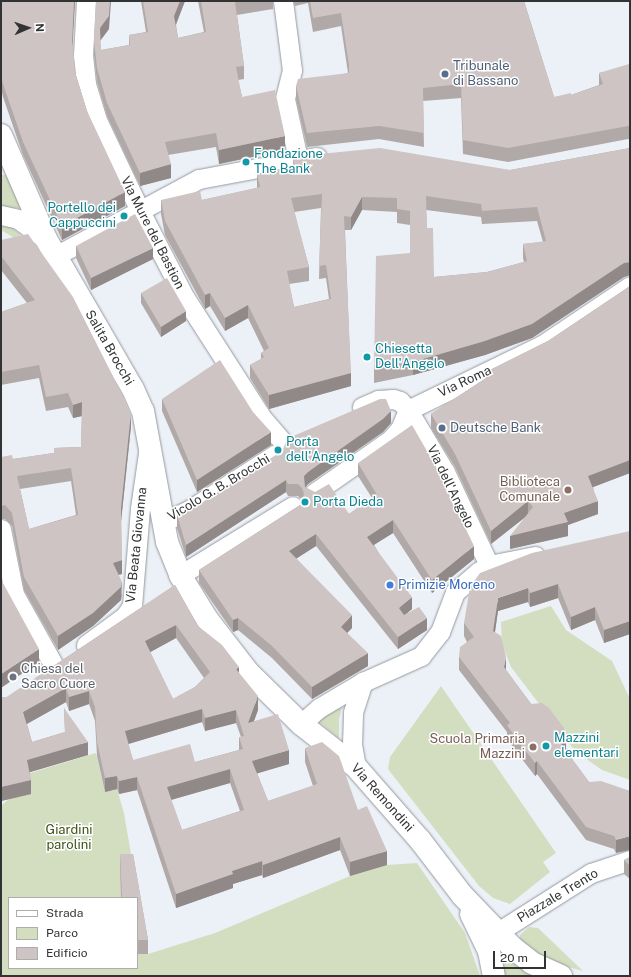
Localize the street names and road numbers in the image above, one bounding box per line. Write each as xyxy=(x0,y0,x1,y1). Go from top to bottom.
street label: Via Mure del Bastion xyxy=(117,174,187,292)
street label: Salita Brocchi xyxy=(81,308,137,388)
street label: Via Roma xyxy=(436,363,494,401)
street label: Via dell'Angelo xyxy=(423,443,477,531)
street label: Vicolo G. B. Brocchi xyxy=(165,451,273,525)
street label: Via Beata Giovanna xyxy=(123,486,151,604)
street label: Via Remondini xyxy=(347,761,417,835)
street label: Piazzale Trento xyxy=(515,866,601,926)

